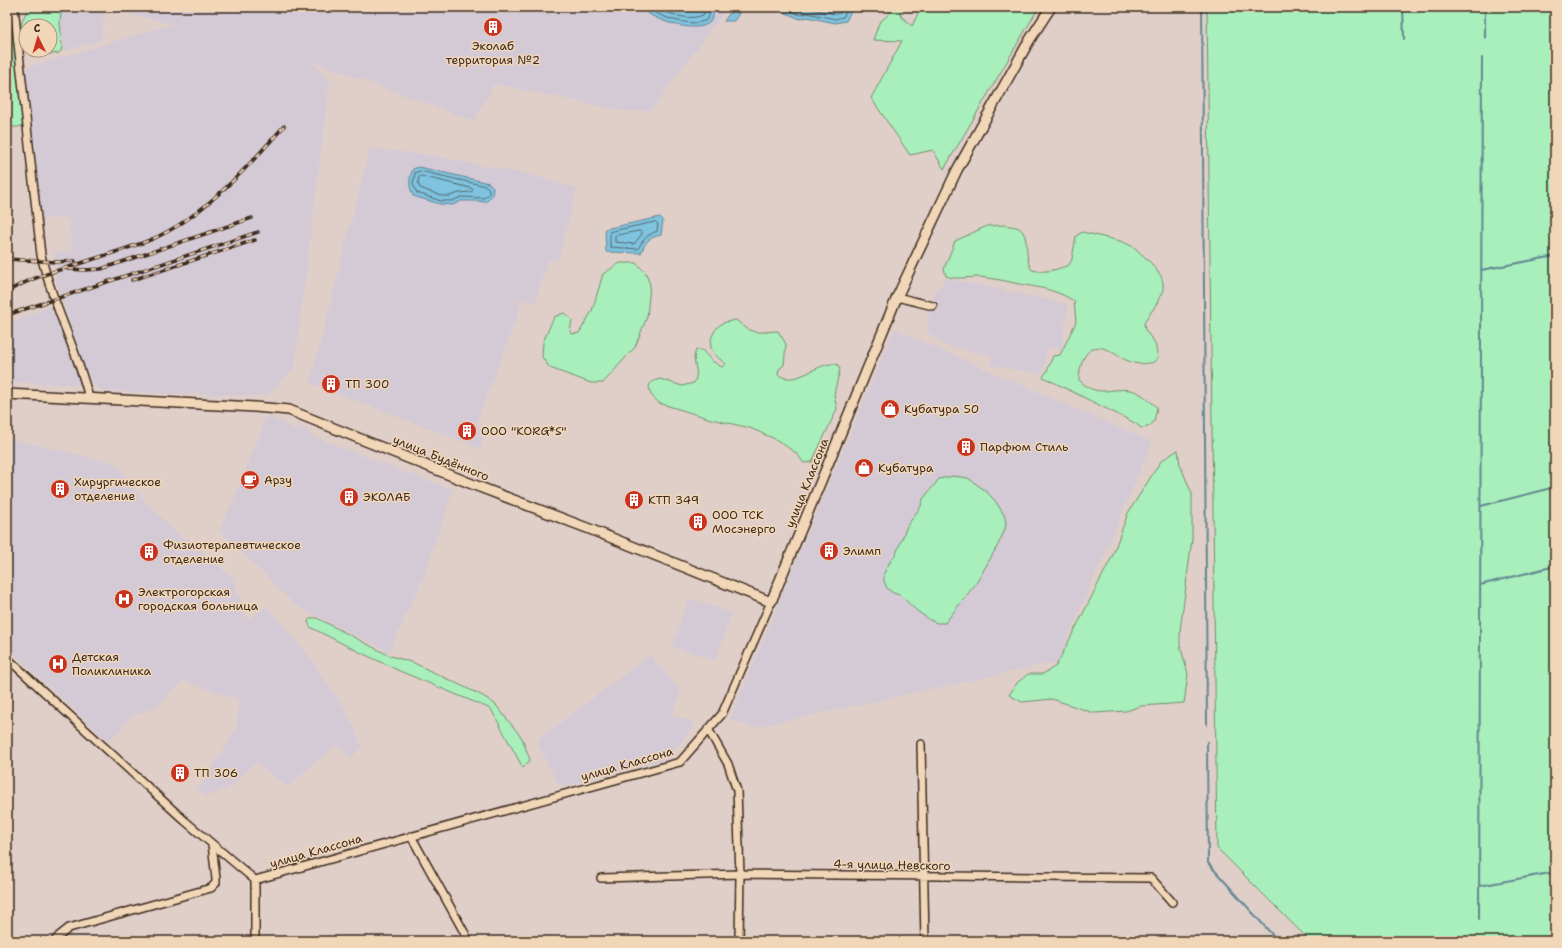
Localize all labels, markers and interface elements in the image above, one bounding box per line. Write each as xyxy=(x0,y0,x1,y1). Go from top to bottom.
building icon: Эколаб территория №2 xyxy=(482,16,504,38)
north arrow xyxy=(18,18,58,58)
text: С xyxy=(33,21,41,36)
place label: Эколаб территория №2 xyxy=(446,38,540,68)
building icon: ТП 300 xyxy=(320,373,342,395)
place label: ТП 300 xyxy=(345,376,389,392)
shop icon: Кубатура 50 xyxy=(879,398,901,420)
place label: Кубатура 50 xyxy=(904,401,979,417)
building icon: ООО "KORG*S" xyxy=(456,420,478,442)
place label: ООО "KORG*S" xyxy=(481,423,567,439)
street label: улица Будённого xyxy=(390,431,492,485)
street label: улица Классона xyxy=(782,435,832,530)
building icon: Парфюм Стиль xyxy=(955,436,977,458)
place label: Парфюм Стиль xyxy=(980,439,1068,455)
shop icon: Кубатура xyxy=(853,457,875,479)
place label: Кубатура xyxy=(878,460,934,476)
cafe icon: Арзу xyxy=(239,469,261,491)
place label: Арзу xyxy=(264,472,292,488)
place label: Хирургическое отделение xyxy=(74,474,161,504)
building icon: Хирургическое отделение xyxy=(49,478,71,500)
building icon: ЭКОЛАБ xyxy=(338,486,360,508)
place label: ЭКОЛАБ xyxy=(363,489,411,505)
building icon: КТП 349 xyxy=(623,489,645,511)
place label: КТП 349 xyxy=(648,492,699,508)
place label: ООО ТСК Мосэнерго xyxy=(712,507,776,537)
building icon: ООО ТСК Мосэнерго xyxy=(687,511,709,533)
place label: Физиотерапевтическое отделение xyxy=(163,537,301,567)
building icon: Элимп xyxy=(818,540,840,562)
building icon: Физиотерапевтическое отделение xyxy=(138,541,160,563)
place label: Элимп xyxy=(843,543,881,559)
place label: Электрогорская городская больница xyxy=(138,584,259,614)
hospital icon: Электрогорская городская больница xyxy=(113,588,135,610)
place label: Детская Поликлиника xyxy=(72,649,151,679)
hospital icon: Детская Поликлиника xyxy=(47,653,69,675)
street label: улица Классона xyxy=(579,743,676,785)
building icon: ТП 306 xyxy=(169,762,191,784)
place label: ТП 306 xyxy=(194,765,238,781)
street label: улица Классона xyxy=(268,830,365,872)
street label: 4-я улица Невского xyxy=(833,856,951,874)

